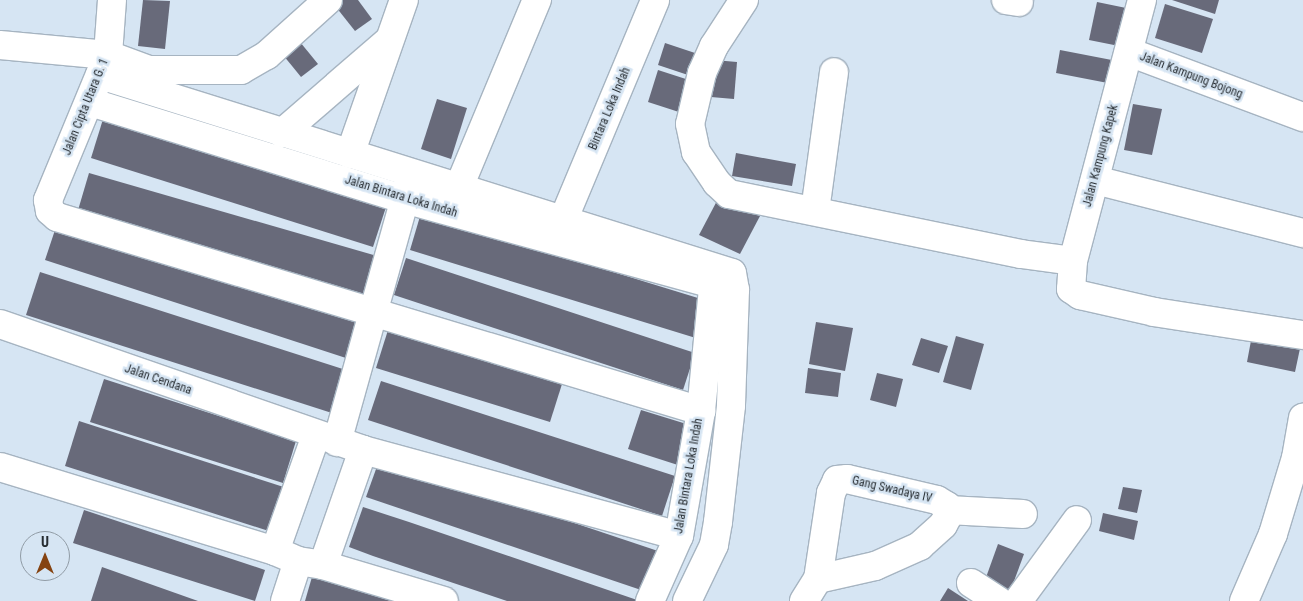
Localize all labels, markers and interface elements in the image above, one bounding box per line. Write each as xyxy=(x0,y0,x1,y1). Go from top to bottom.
street label: Jalan Kampung Bojong xyxy=(1137,50,1245,102)
street label: Jalan Cipta Utara G. 1 xyxy=(60,57,112,157)
street label: Bintara Loka Indah xyxy=(586,66,634,152)
street label: Jalan Kampung Kapek xyxy=(1080,103,1122,209)
street label: Jalan Bintara Loka Indah xyxy=(343,173,459,221)
street label: Jalan Cendana xyxy=(123,362,193,398)
street label: Jalan Bintara Loka Indah xyxy=(672,417,706,535)
street label: Gang Swadaya IV xyxy=(851,474,933,506)
north arrow xyxy=(20,531,70,581)
text: U xyxy=(41,534,49,550)

